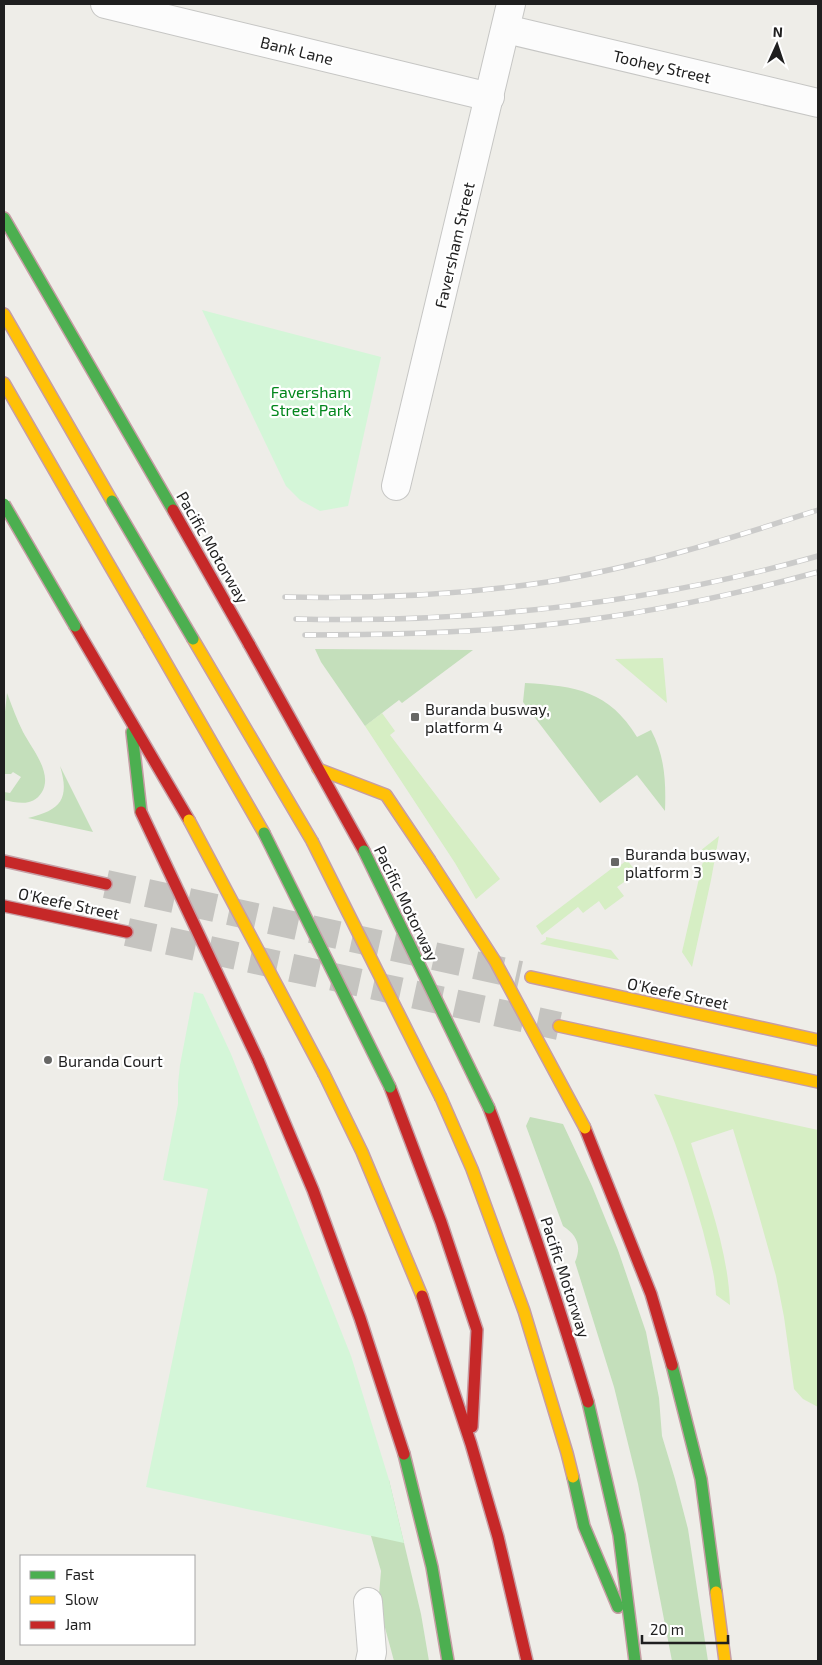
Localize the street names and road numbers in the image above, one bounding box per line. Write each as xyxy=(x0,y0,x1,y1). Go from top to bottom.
street label: Bank Lane xyxy=(259,32,335,68)
street label: Toohey Street xyxy=(611,46,713,86)
street label: Faversham Street xyxy=(430,180,478,310)
street label: Pacific Motorway xyxy=(173,488,253,607)
street label: Pacific Motorway xyxy=(371,842,443,964)
street label: O'Keefe Street xyxy=(17,883,121,923)
street label: O'Keefe Street xyxy=(626,973,730,1013)
street label: Pacific Motorway xyxy=(537,1214,595,1340)

